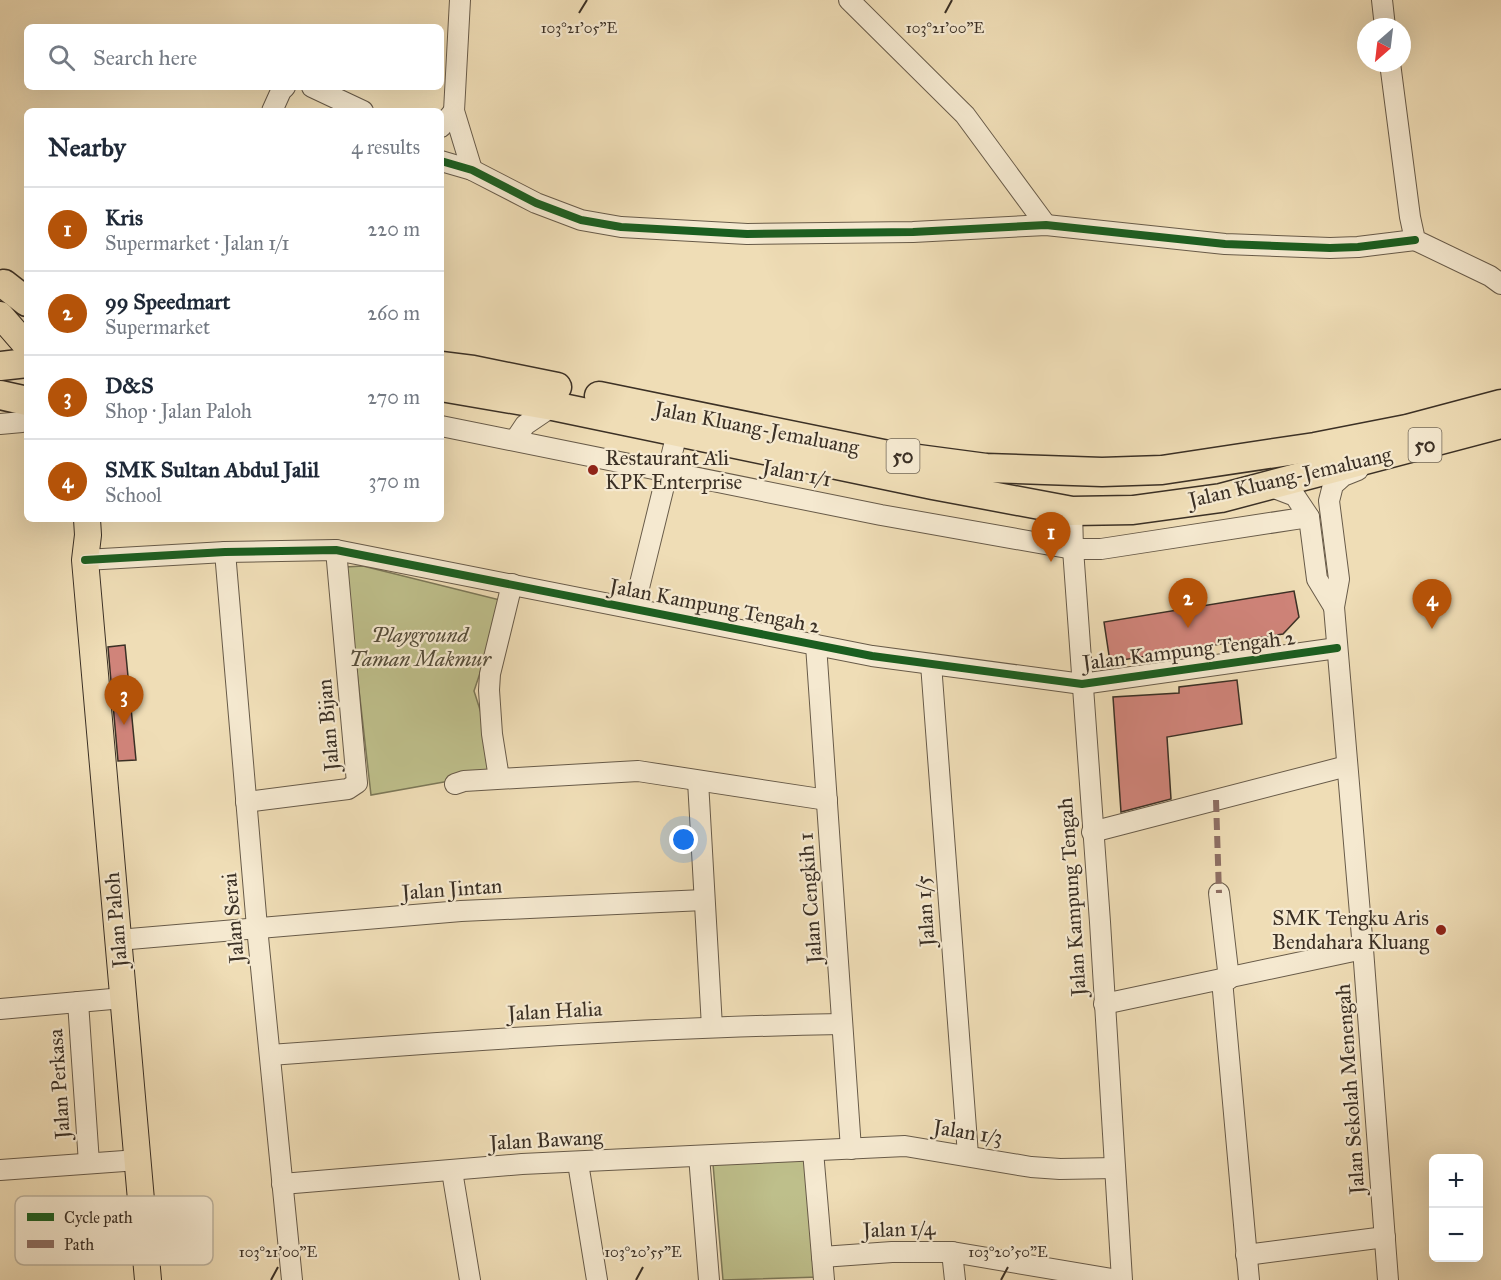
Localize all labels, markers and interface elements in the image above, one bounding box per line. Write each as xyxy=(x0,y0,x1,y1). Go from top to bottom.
north arrow xyxy=(1357,18,1411,72)
text: 103°21'05"E xyxy=(541,19,618,37)
text: 103°21'00"E xyxy=(906,19,984,37)
search box xyxy=(24,24,444,90)
icon: search xyxy=(45,41,78,74)
text: Search here xyxy=(93,44,197,71)
text: Nearby xyxy=(48,131,126,163)
text: 4 results xyxy=(351,135,420,159)
text: Kris xyxy=(105,204,143,231)
text: 1 xyxy=(64,217,71,241)
text: 220 m xyxy=(368,217,420,241)
text: Supermarket · Jalan 1/1 xyxy=(105,231,289,255)
text: 99 Speedmart xyxy=(105,288,230,315)
text: 2 xyxy=(63,301,72,325)
text: 260 m xyxy=(367,301,420,325)
text: Supermarket xyxy=(105,315,210,339)
text: D&S xyxy=(105,372,154,399)
text: 3 xyxy=(64,385,72,409)
text: 270 m xyxy=(367,385,420,409)
street label: Jalan Kluang-Jemaluang xyxy=(651,395,862,461)
text: Shop · Jalan Paloh xyxy=(105,399,252,423)
road number: 50 xyxy=(1408,428,1442,462)
road number: 50 xyxy=(886,439,920,473)
street label: Jalan Kluang-Jemaluang xyxy=(1184,441,1394,513)
place label: Restaurant Ali KPK Enterprise xyxy=(605,445,742,495)
street label: Jalan 1/1 xyxy=(758,453,834,492)
text: SMK Sultan Abdul Jalil xyxy=(105,456,319,483)
marker: Restaurant Ali KPK Enterprise xyxy=(586,463,600,477)
text: 4 xyxy=(62,469,73,493)
text: 370 m xyxy=(369,469,420,493)
text: School xyxy=(105,483,162,507)
pin: 1 xyxy=(1032,512,1070,562)
street label: Jalan Kampung Tengah 2 xyxy=(605,572,823,639)
pin: 2 xyxy=(1168,578,1208,628)
pin: 4 xyxy=(1412,580,1452,629)
park label: Playground Taman Makmur xyxy=(349,622,492,672)
street label: Jalan Kampung Tengah 2 xyxy=(1079,624,1297,676)
pin: 3 xyxy=(104,676,144,725)
street label: Jalan Bijan xyxy=(311,678,345,774)
street label: Jalan Kampung Tengah xyxy=(1052,796,1092,999)
your location xyxy=(669,825,698,854)
street label: Jalan Cengkih 1 xyxy=(792,831,828,967)
street label: Jalan Paloh xyxy=(99,871,133,971)
street label: Jalan Serai xyxy=(216,871,250,966)
street label: Jalan Jintan xyxy=(399,873,503,906)
street label: Jalan 1/5 xyxy=(910,874,941,949)
place label: SMK Tengku Aris Bendahara Kluang xyxy=(1272,905,1429,955)
marker: SMK Tengku Aris Bendahara Kluang xyxy=(1434,923,1448,937)
street label: Jalan Sekolah Menengah xyxy=(1330,983,1370,1197)
street label: Jalan Halia xyxy=(505,996,603,1027)
street label: Jalan Perkasa xyxy=(42,1028,76,1142)
street label: Jalan 1/3 xyxy=(930,1113,1004,1150)
street label: Jalan Bawang xyxy=(487,1124,604,1156)
map controls xyxy=(1429,1154,1483,1262)
button: + xyxy=(1429,1154,1483,1208)
legend xyxy=(15,1196,213,1265)
text: Cycle path xyxy=(64,1208,133,1227)
button: − xyxy=(1429,1208,1483,1262)
street label: Jalan 1/4 xyxy=(860,1215,937,1243)
text: Path xyxy=(64,1235,94,1254)
text: 103°21'00"E xyxy=(239,1243,317,1261)
text: 103°20'55"E xyxy=(604,1243,682,1261)
text: 103°20'50"E xyxy=(968,1243,1048,1261)

